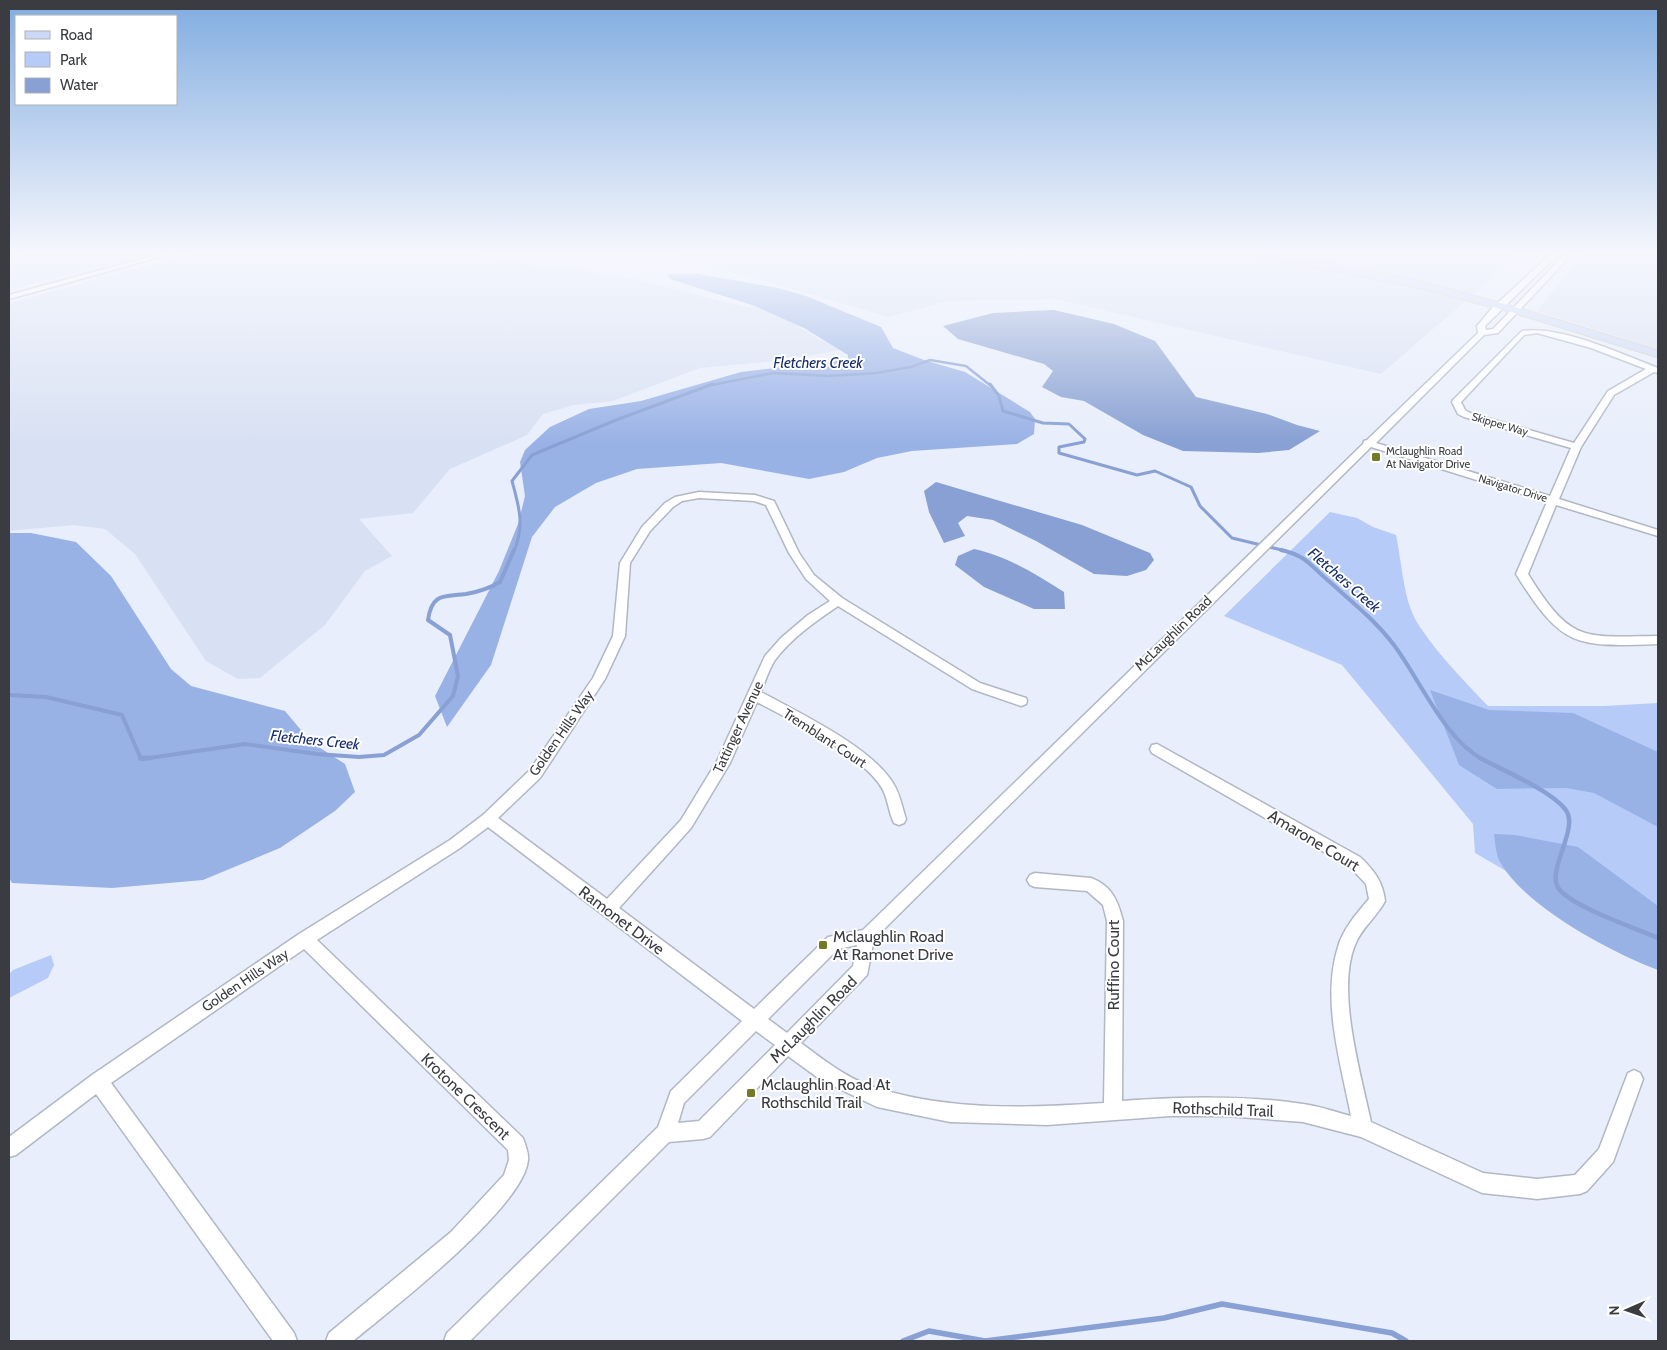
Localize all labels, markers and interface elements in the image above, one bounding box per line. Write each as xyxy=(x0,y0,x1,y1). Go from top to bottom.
legend xyxy=(15,15,178,105)
text: Road xyxy=(60,26,93,44)
text: Park xyxy=(60,51,87,69)
text: Water xyxy=(60,76,98,94)
water label: Fletchers Creek xyxy=(773,354,863,372)
street label: Skipper Way xyxy=(1470,409,1530,439)
place label: Mclaughlin Road At Navigator Drive xyxy=(1386,444,1470,471)
marker: Mclaughlin Road At Navigator Drive xyxy=(1370,451,1382,463)
street label: Navigator Drive xyxy=(1477,471,1550,505)
water label: Fletchers Creek xyxy=(1304,544,1384,617)
street label: McLaughlin Road xyxy=(1131,592,1215,674)
street label: Tattinger Avenue xyxy=(709,678,767,776)
street label: Golden Hills Way xyxy=(525,687,597,779)
street label: Tremblant Court xyxy=(780,704,870,772)
water label: Fletchers Creek xyxy=(270,726,361,754)
street label: Amarone Court xyxy=(1265,806,1363,875)
street label: Ramonet Drive xyxy=(575,882,668,959)
street label: Ruffino Court xyxy=(1104,919,1123,1010)
place label: Mclaughlin Road At Ramonet Drive xyxy=(833,927,954,964)
marker: Mclaughlin Road At Ramonet Drive xyxy=(817,939,829,951)
street label: Golden Hills Way xyxy=(198,944,292,1016)
street label: McLaughlin Road xyxy=(766,972,861,1067)
street label: Krotone Crescent xyxy=(417,1049,515,1144)
place label: Mclaughlin Road At Rothschild Trail xyxy=(761,1075,891,1112)
marker: Mclaughlin Road At Rothschild Trail xyxy=(745,1087,757,1099)
street label: Rothschild Trail xyxy=(1172,1098,1274,1121)
north arrow xyxy=(1602,1285,1652,1335)
text: N xyxy=(1605,1305,1623,1316)

